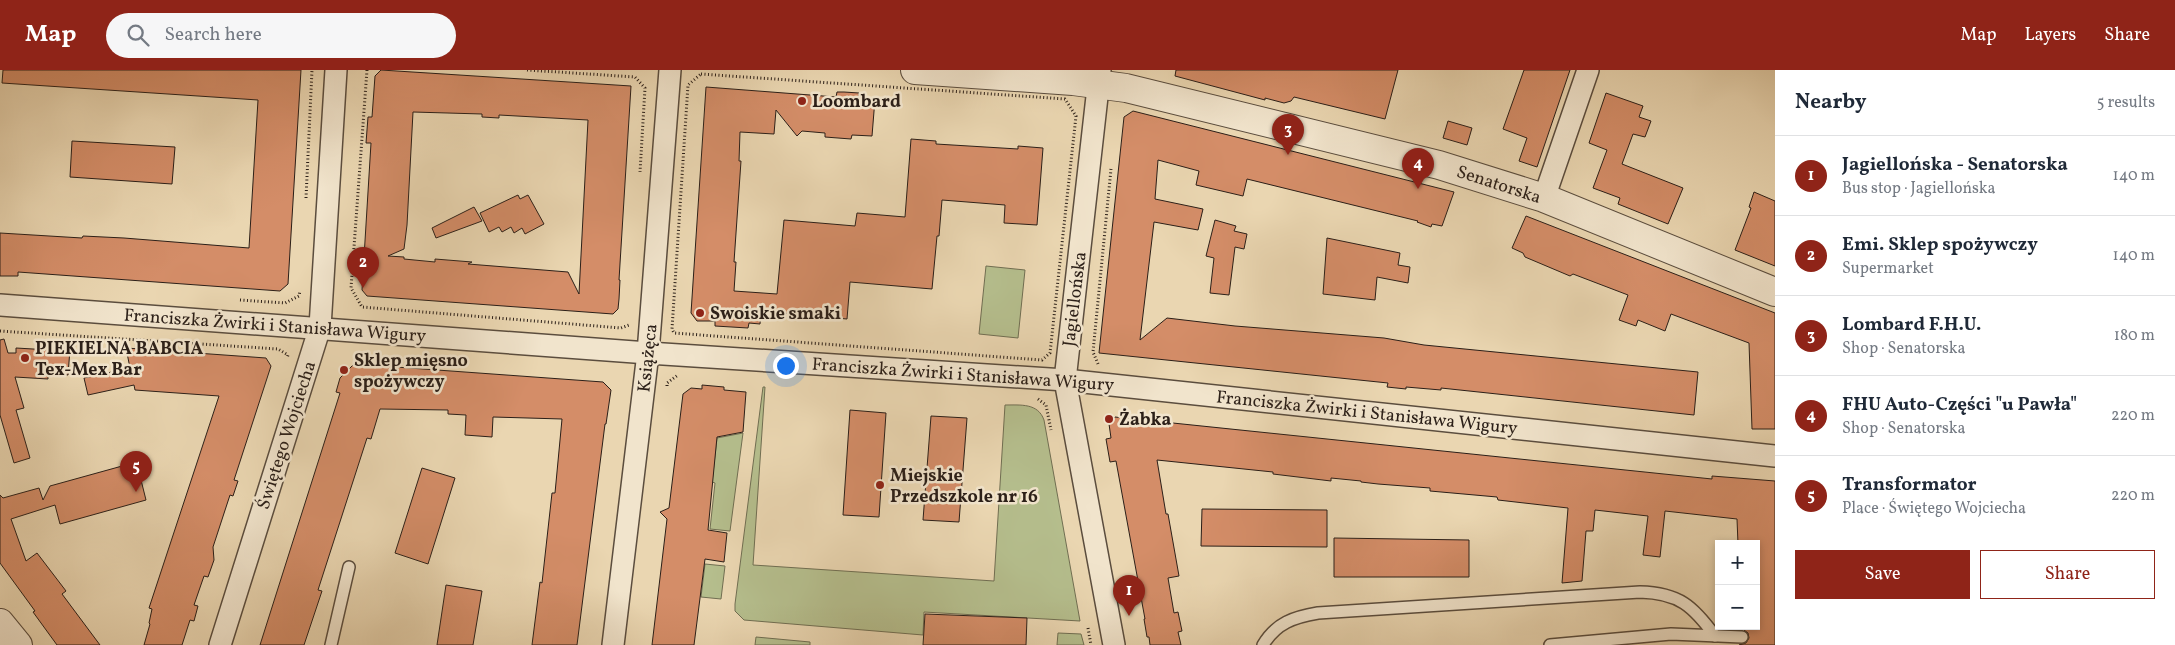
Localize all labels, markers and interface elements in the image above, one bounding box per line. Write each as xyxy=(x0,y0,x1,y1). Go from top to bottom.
search box xyxy=(106,13,456,58)
text: Map xyxy=(25,18,76,52)
icon: search xyxy=(124,21,152,49)
text: Search here xyxy=(164,22,262,48)
text: Map xyxy=(1960,23,1996,48)
text: Layers xyxy=(2024,23,2076,48)
text: Share xyxy=(2104,23,2150,48)
text: Nearby xyxy=(1795,88,1866,117)
place label: Loombard xyxy=(812,90,901,115)
text: 5 results xyxy=(2097,92,2155,114)
marker: Loombard xyxy=(796,95,808,107)
pin: 3 xyxy=(1272,114,1304,155)
pin: 4 xyxy=(1402,148,1434,189)
text: Jagiellońska - Senatorska xyxy=(1842,152,2068,178)
street label: Senatorska xyxy=(1453,160,1544,211)
text: 1 xyxy=(1808,165,1814,187)
text: 140 m xyxy=(2113,165,2155,187)
text: Bus stop · Jagiellońska xyxy=(1842,178,1996,200)
text: Emi. Sklep spożywczy xyxy=(1842,232,2038,258)
text: 2 xyxy=(1807,245,1815,267)
text: 140 m xyxy=(2113,245,2155,267)
pin: 2 xyxy=(347,247,379,288)
street label: Jagiellońska xyxy=(1057,250,1094,348)
text: Supermarket xyxy=(1842,258,1934,280)
place label: Swoiskie smaki xyxy=(710,302,841,327)
street label: Franciszka Żwirki i Stanisława Wigury xyxy=(123,303,427,350)
marker: Swoiskie smaki xyxy=(694,307,706,319)
text: Lombard F.H.U. xyxy=(1842,312,1982,338)
street label: Książęca xyxy=(632,323,665,394)
text: 3 xyxy=(1807,325,1815,347)
text: 180 m xyxy=(2114,325,2155,347)
place label: PIEKIELNA BABCIA Tex-Mex Bar xyxy=(35,337,204,383)
text: Shop · Senatorska xyxy=(1842,338,1966,360)
place label: Sklep mięsno spożywczy xyxy=(354,349,468,395)
marker: PIEKIELNA BABCIA Tex-Mex Bar xyxy=(19,352,31,364)
street label: Franciszka Żwirki i Stanisława Wigury xyxy=(811,352,1115,399)
your location xyxy=(773,353,799,379)
street label: Świętego Wojciecha xyxy=(252,358,323,513)
marker: Sklep mięsno spożywczy xyxy=(338,364,350,376)
street label: Franciszka Żwirki i Stanisława Wigury xyxy=(1215,385,1519,442)
text: FHU Auto-Części "u Pawła" xyxy=(1842,392,2077,418)
text: 4 xyxy=(1806,405,1816,427)
text: 220 m xyxy=(2111,405,2155,427)
place label: Żabka xyxy=(1119,408,1171,433)
marker: Żabka xyxy=(1103,413,1115,425)
text: Shop · Senatorska xyxy=(1842,418,1966,440)
pin: 5 xyxy=(120,451,152,492)
place label: Miejskie Przedszkole nr 16 xyxy=(890,464,1038,510)
text: Transformator xyxy=(1842,472,1977,498)
marker: Miejskie Przedszkole nr 16 xyxy=(874,479,886,491)
text: 5 xyxy=(1807,485,1815,507)
text: 220 m xyxy=(2111,485,2155,507)
text: Place · Świętego Wojciecha xyxy=(1842,498,2026,520)
map controls xyxy=(1715,540,1760,630)
button: + xyxy=(1715,540,1760,585)
button: Save xyxy=(1795,550,1970,599)
button: Share xyxy=(1980,550,2155,599)
pin: 1 xyxy=(1113,575,1145,616)
button: − xyxy=(1715,585,1760,630)

